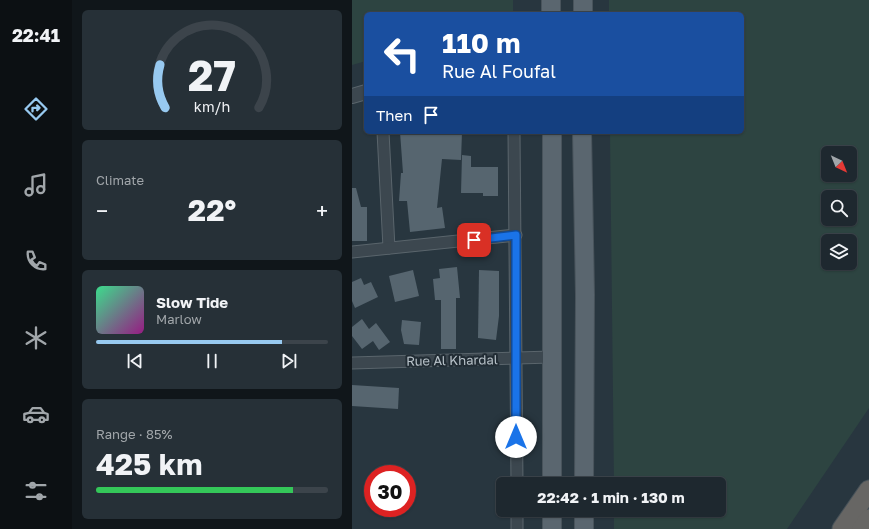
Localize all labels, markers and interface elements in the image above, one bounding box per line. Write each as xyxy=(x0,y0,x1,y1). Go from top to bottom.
text: 22:41 xyxy=(12,24,60,46)
text: 110 m xyxy=(442,26,521,59)
icon: left xyxy=(376,28,428,80)
text: 27 xyxy=(188,50,236,100)
text: Rue Al Foufal xyxy=(442,60,556,82)
icon: directions xyxy=(22,95,50,123)
text: km/h xyxy=(194,97,230,114)
icon: arrive xyxy=(420,104,442,126)
text: Then xyxy=(376,106,412,124)
north arrow xyxy=(821,146,857,182)
map controls xyxy=(821,146,857,270)
icon: music xyxy=(22,171,50,199)
text: Climate xyxy=(96,172,144,188)
button: search xyxy=(821,190,857,226)
text: 22° xyxy=(188,192,236,228)
text: − xyxy=(96,197,108,224)
text: + xyxy=(316,197,328,224)
pin xyxy=(457,223,491,257)
icon: arrive xyxy=(463,229,485,251)
button: layers xyxy=(821,234,857,270)
icon: phone xyxy=(22,247,50,275)
text: Slow Tide xyxy=(156,293,228,311)
text: Marlow xyxy=(156,311,202,327)
icon: climate xyxy=(22,324,50,352)
icon: previous xyxy=(124,350,146,372)
icon: pause xyxy=(201,350,223,372)
icon: next xyxy=(278,350,300,372)
street label: Rue Al Khardal xyxy=(406,351,498,369)
icon: car xyxy=(22,400,50,428)
position arrow xyxy=(495,416,537,458)
text: Range · 85% xyxy=(96,426,172,442)
text: 425 km xyxy=(96,446,203,482)
speed limit sign: 30 xyxy=(364,465,416,517)
icon: filters xyxy=(22,477,50,505)
text: 22:42 · 1 min · 130 m xyxy=(537,488,685,506)

